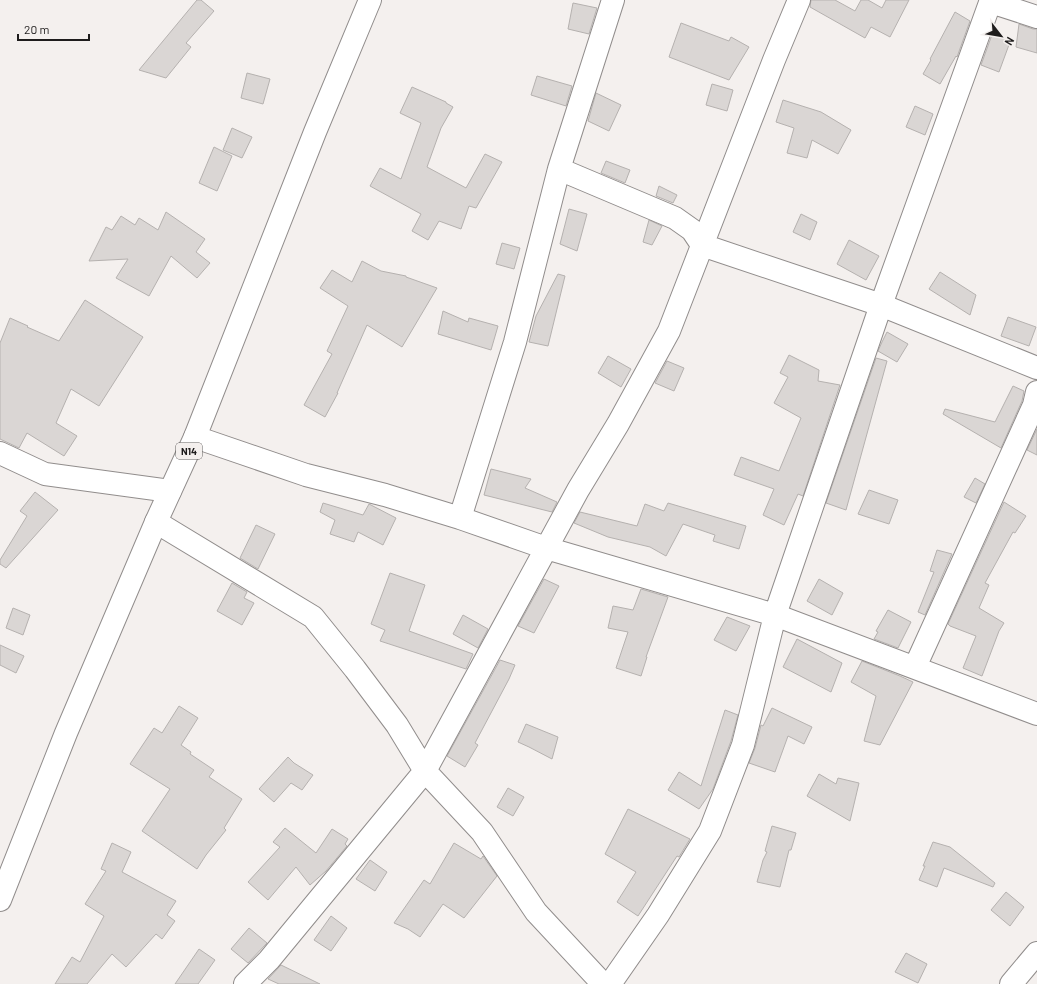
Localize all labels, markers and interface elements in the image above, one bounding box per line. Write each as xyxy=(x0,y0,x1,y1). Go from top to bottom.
scale bar xyxy=(18,16,89,42)
north arrow xyxy=(981,16,1021,56)
text: 20 m xyxy=(24,22,50,36)
text: N xyxy=(1003,35,1017,48)
road number: N14 xyxy=(176,443,202,459)

